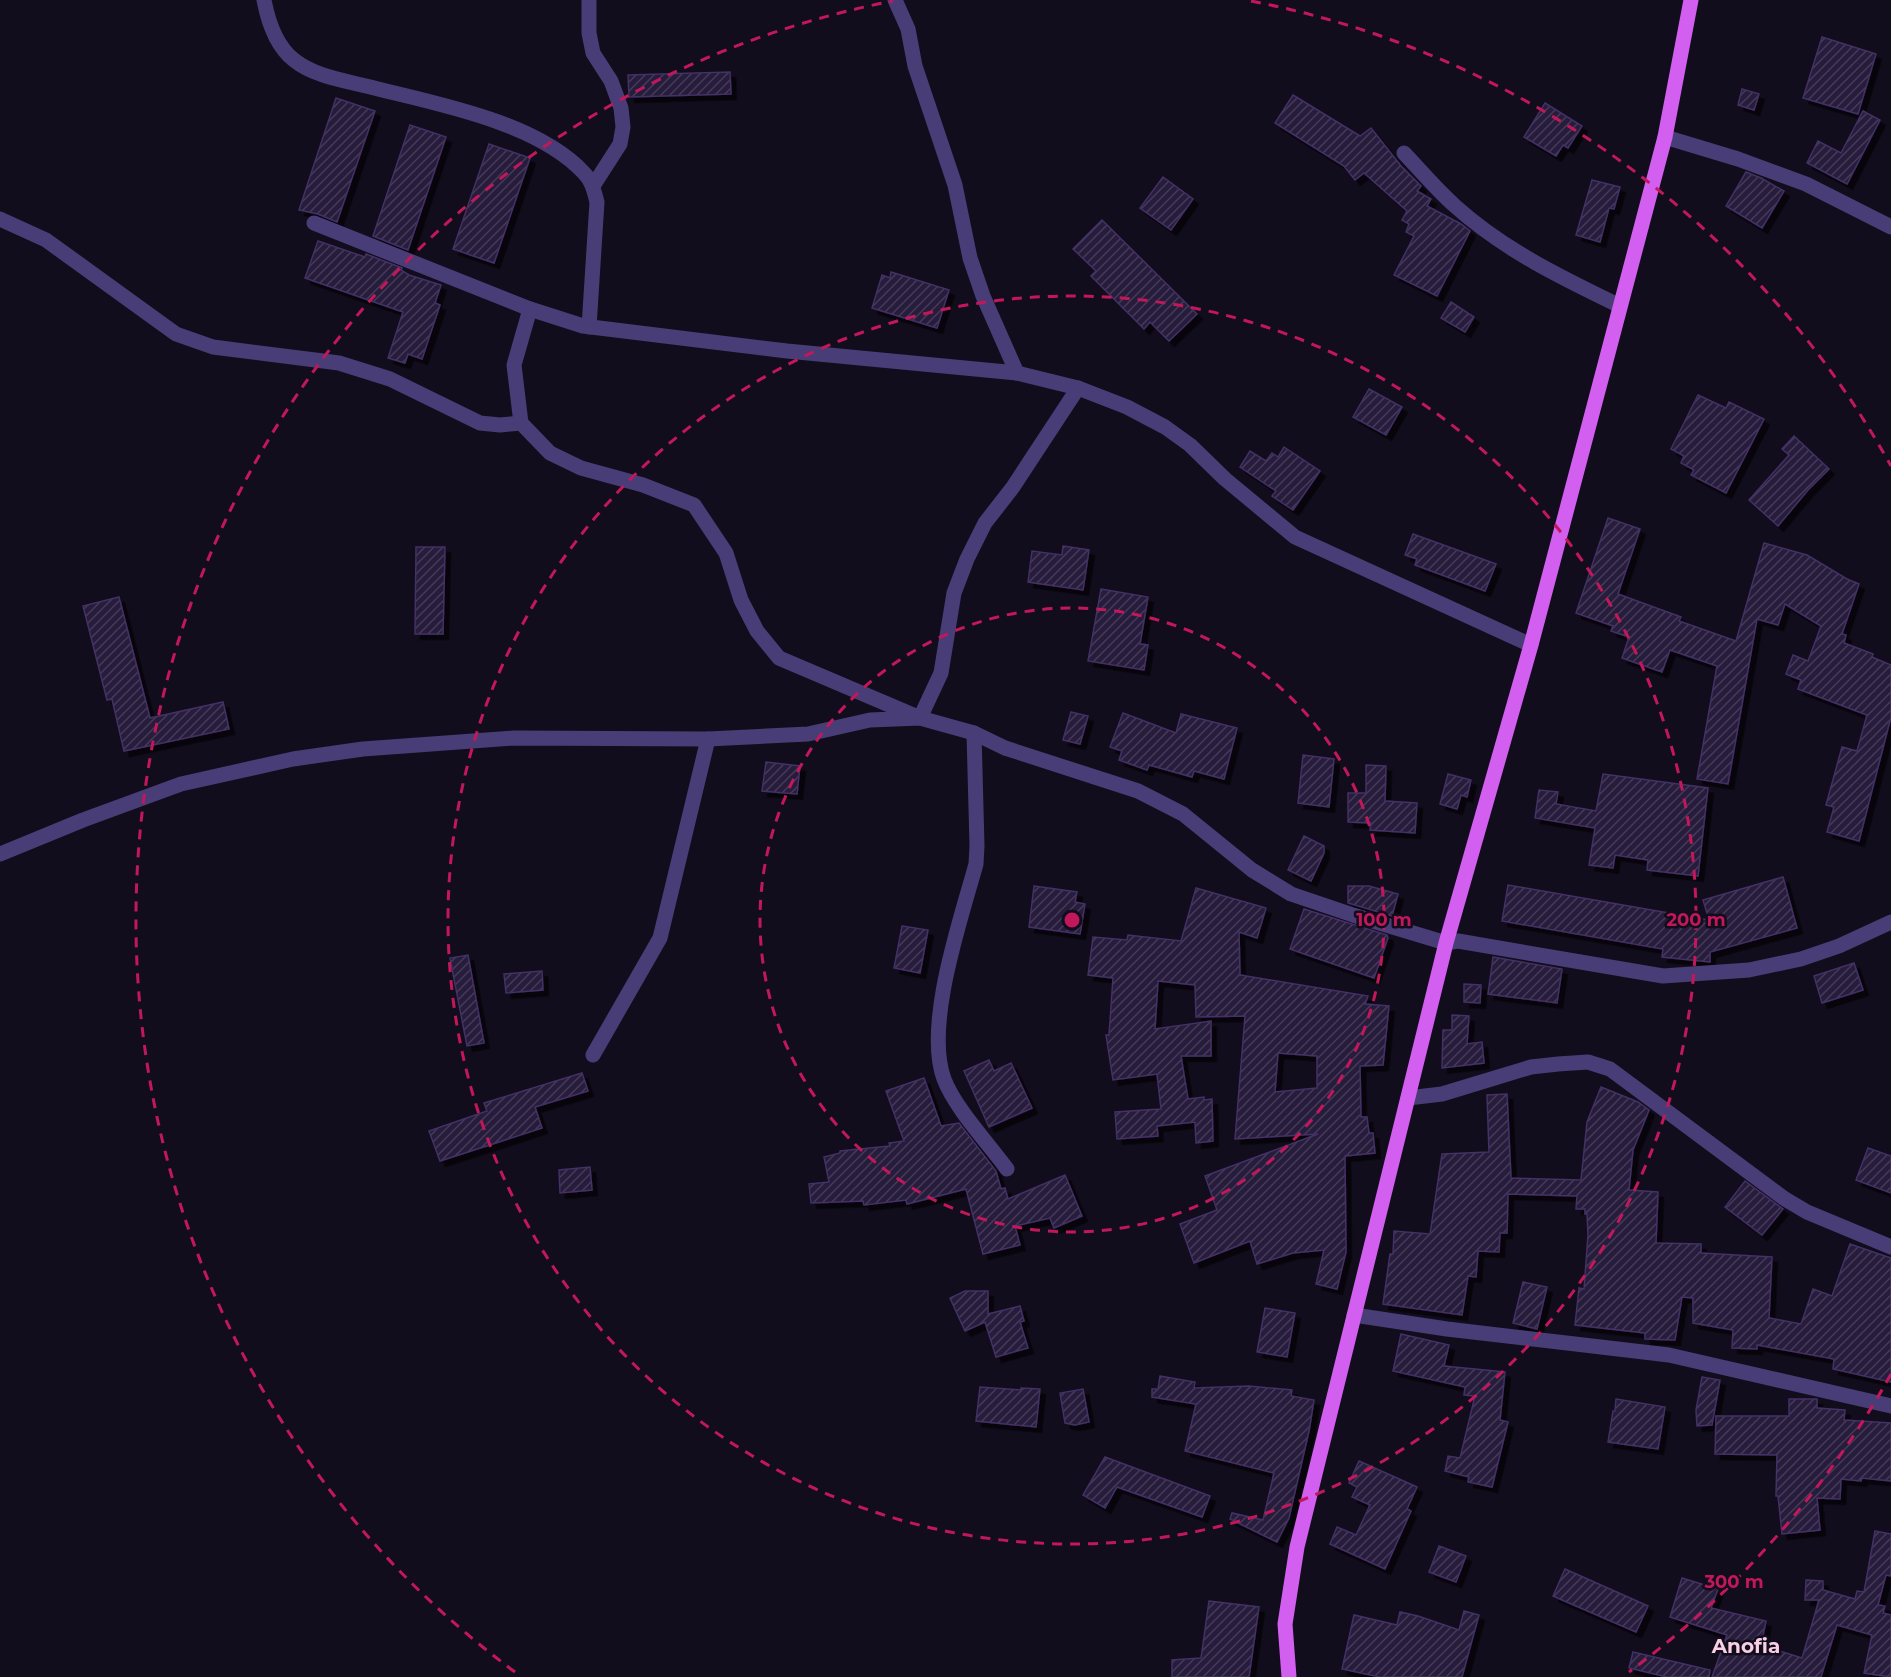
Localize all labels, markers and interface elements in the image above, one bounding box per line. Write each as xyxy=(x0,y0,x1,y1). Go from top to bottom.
text: 100 m xyxy=(1356,909,1412,931)
text: 200 m xyxy=(1666,909,1726,931)
centre of rings xyxy=(1062,910,1082,930)
text: 300 m xyxy=(1703,1571,1764,1593)
district label: Anofia xyxy=(1711,1634,1780,1658)

